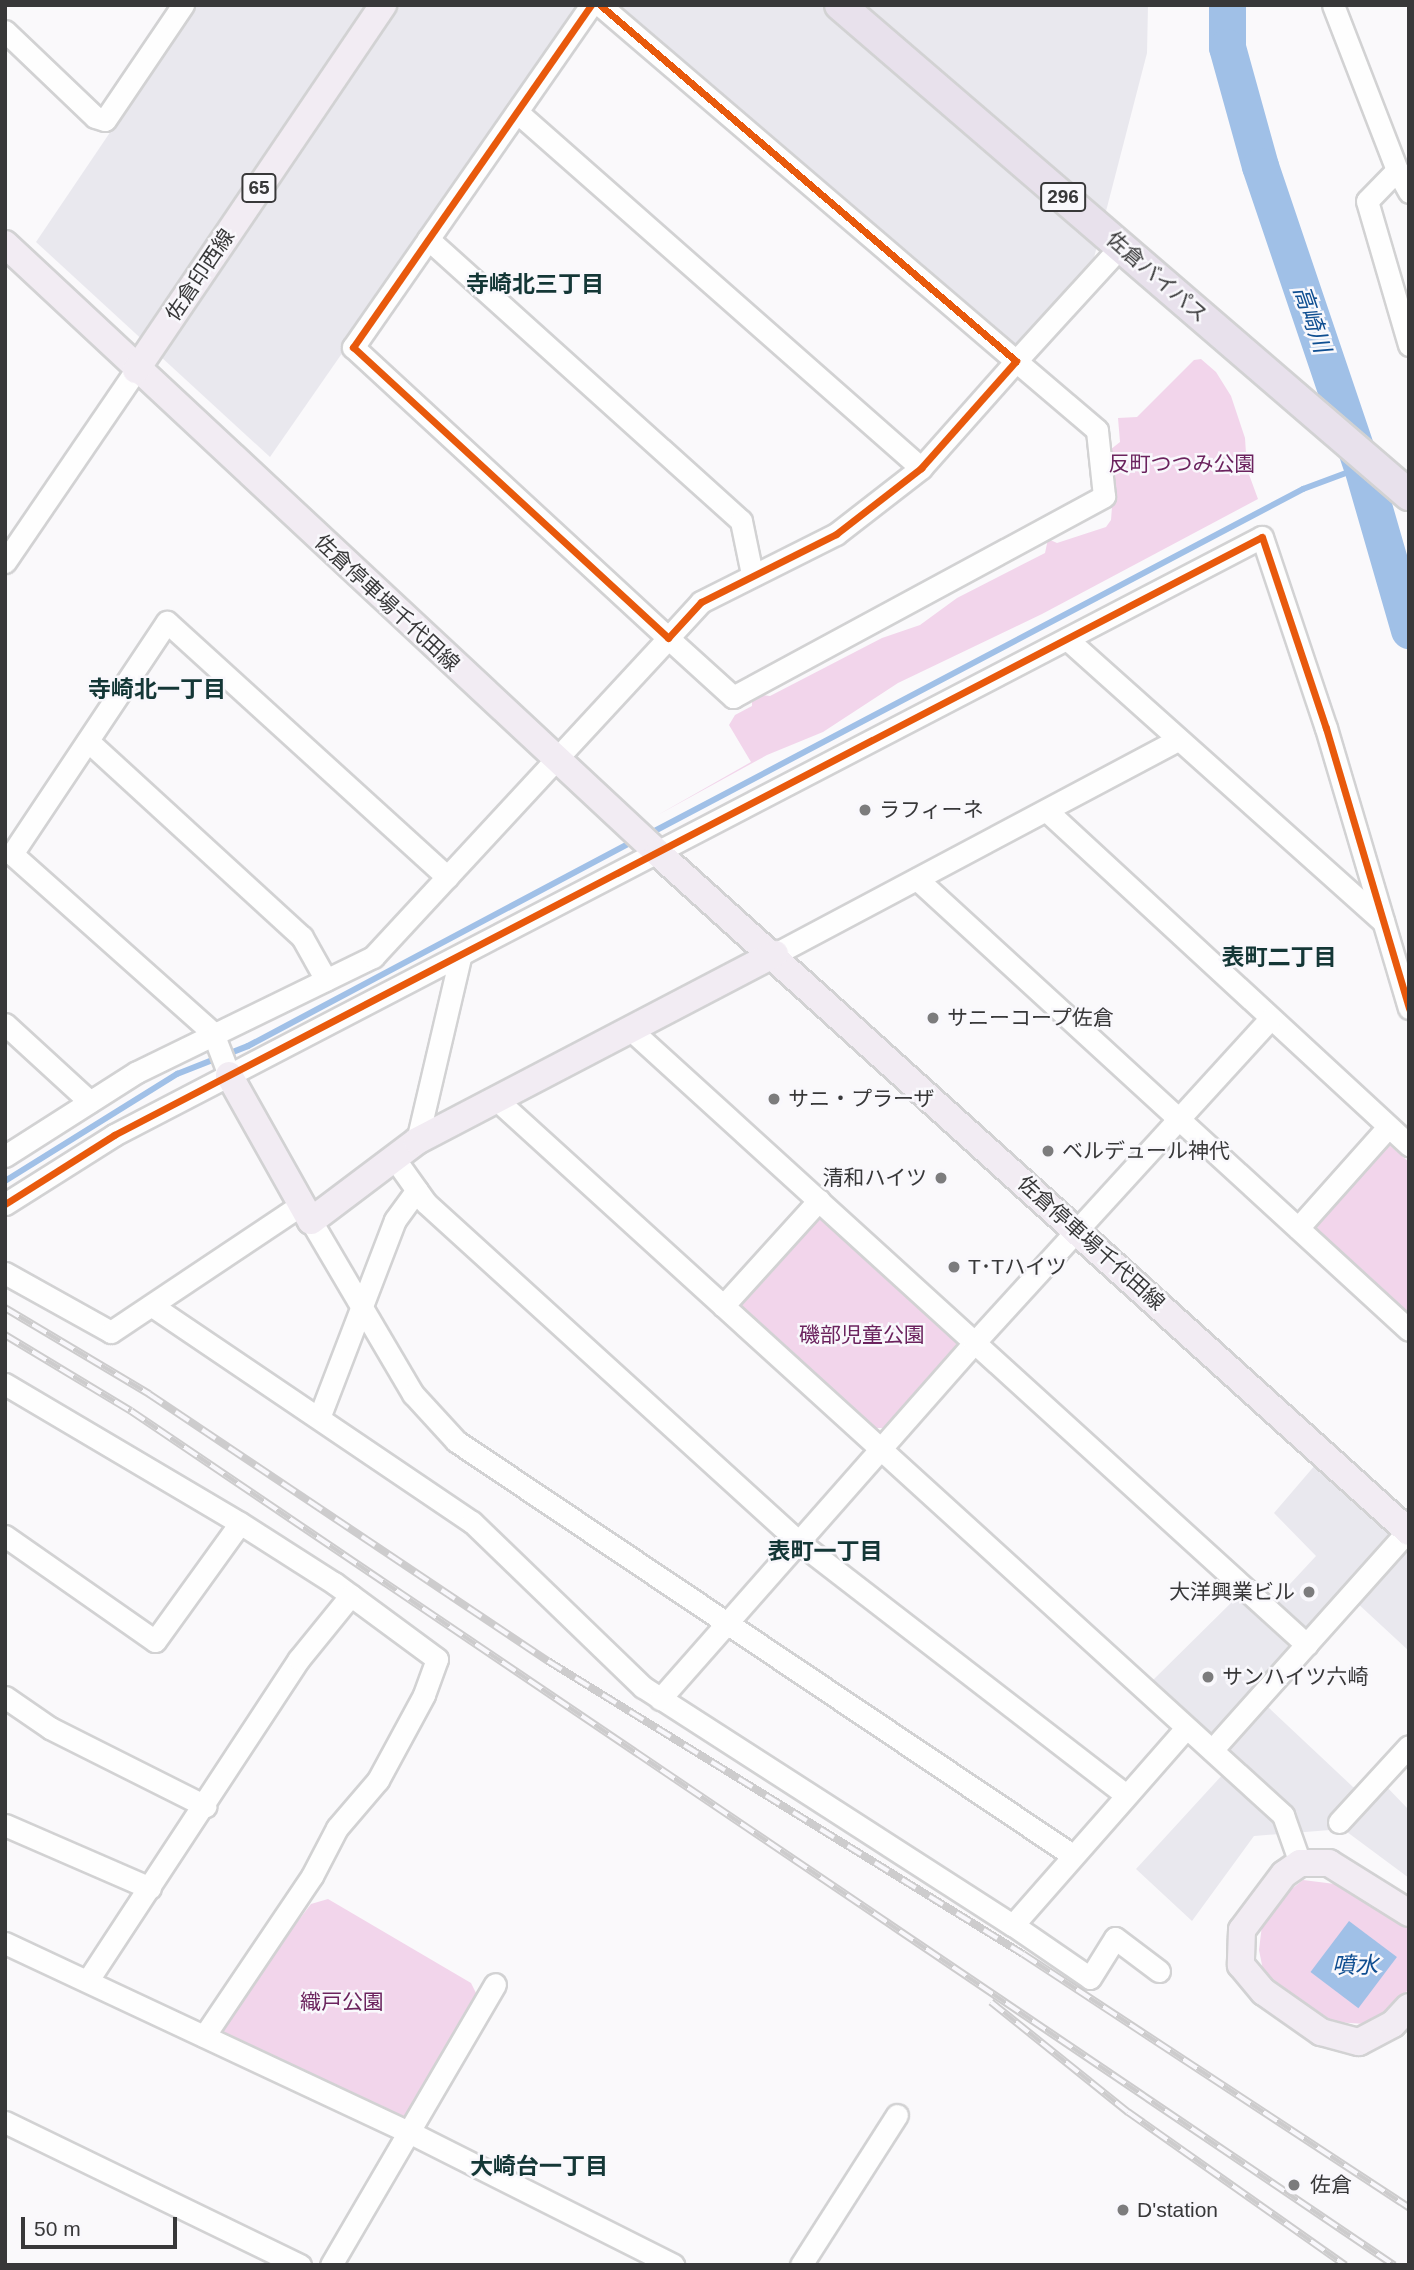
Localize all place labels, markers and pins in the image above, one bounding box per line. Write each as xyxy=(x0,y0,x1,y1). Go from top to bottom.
place label: ラフィーネ xyxy=(879,797,984,823)
marker: ラフィーネ xyxy=(857,802,873,818)
place label: サニーコープ佐倉 xyxy=(947,1005,1115,1031)
marker: サニーコープ佐倉 xyxy=(925,1010,941,1026)
place label: サニ・プラーザ xyxy=(788,1086,935,1112)
marker: サニ・プラーザ xyxy=(766,1091,782,1107)
place label: ベルデュール神代 xyxy=(1062,1138,1230,1164)
marker: ベルデュール神代 xyxy=(1040,1143,1056,1159)
place label: 清和ハイツ xyxy=(822,1165,927,1191)
marker: 清和ハイツ xyxy=(933,1170,949,1186)
place label: T･Tハイツ xyxy=(968,1254,1067,1280)
marker: T･Tハイツ xyxy=(946,1259,962,1275)
place label: 大洋興業ビル xyxy=(1169,1579,1295,1605)
marker: 大洋興業ビル xyxy=(1301,1584,1317,1600)
place label: サンハイツ六崎 xyxy=(1222,1664,1369,1690)
marker: サンハイツ六崎 xyxy=(1200,1669,1216,1685)
place label: 佐倉 xyxy=(1310,2172,1352,2198)
marker: 佐倉 xyxy=(1284,2175,1304,2195)
place label: D'station xyxy=(1137,2197,1218,2223)
marker: D'station xyxy=(1115,2202,1131,2218)

